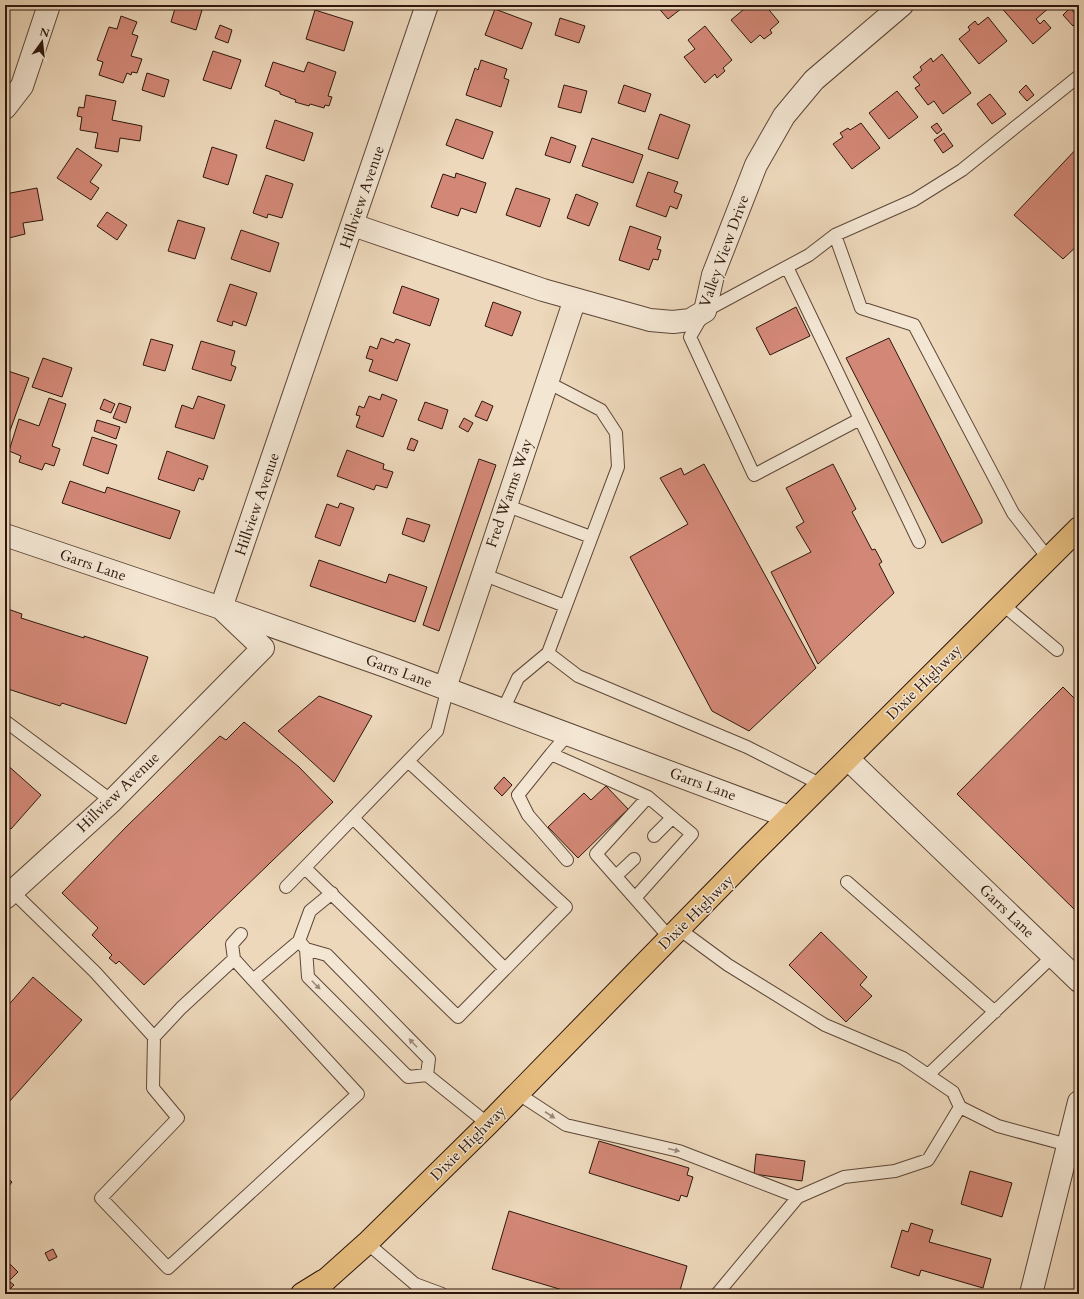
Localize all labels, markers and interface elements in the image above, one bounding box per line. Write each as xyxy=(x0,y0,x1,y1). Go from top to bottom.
north arrow xyxy=(22,22,62,62)
text: N xyxy=(38,24,51,41)
street label: Hillview Avenue xyxy=(335,143,389,251)
street label: Valley View Drive xyxy=(694,192,754,310)
street label: Fred Warms Way xyxy=(481,436,537,550)
street label: Hillview Avenue xyxy=(230,450,284,558)
street label: Garrs Lane xyxy=(57,544,129,586)
street label: Dixie Highway xyxy=(882,640,966,724)
street label: Garrs Lane xyxy=(363,650,435,692)
street label: Hillview Avenue xyxy=(72,747,164,837)
street label: Garrs Lane xyxy=(667,763,739,805)
street label: Dixie Highway xyxy=(654,870,738,954)
street label: Garrs Lane xyxy=(975,880,1039,942)
one-way arrow xyxy=(311,980,321,990)
one-way arrow xyxy=(408,1038,418,1048)
street label: Dixie Highway xyxy=(426,1101,510,1185)
one-way arrow xyxy=(545,1111,555,1119)
one-way arrow xyxy=(668,1147,680,1153)

